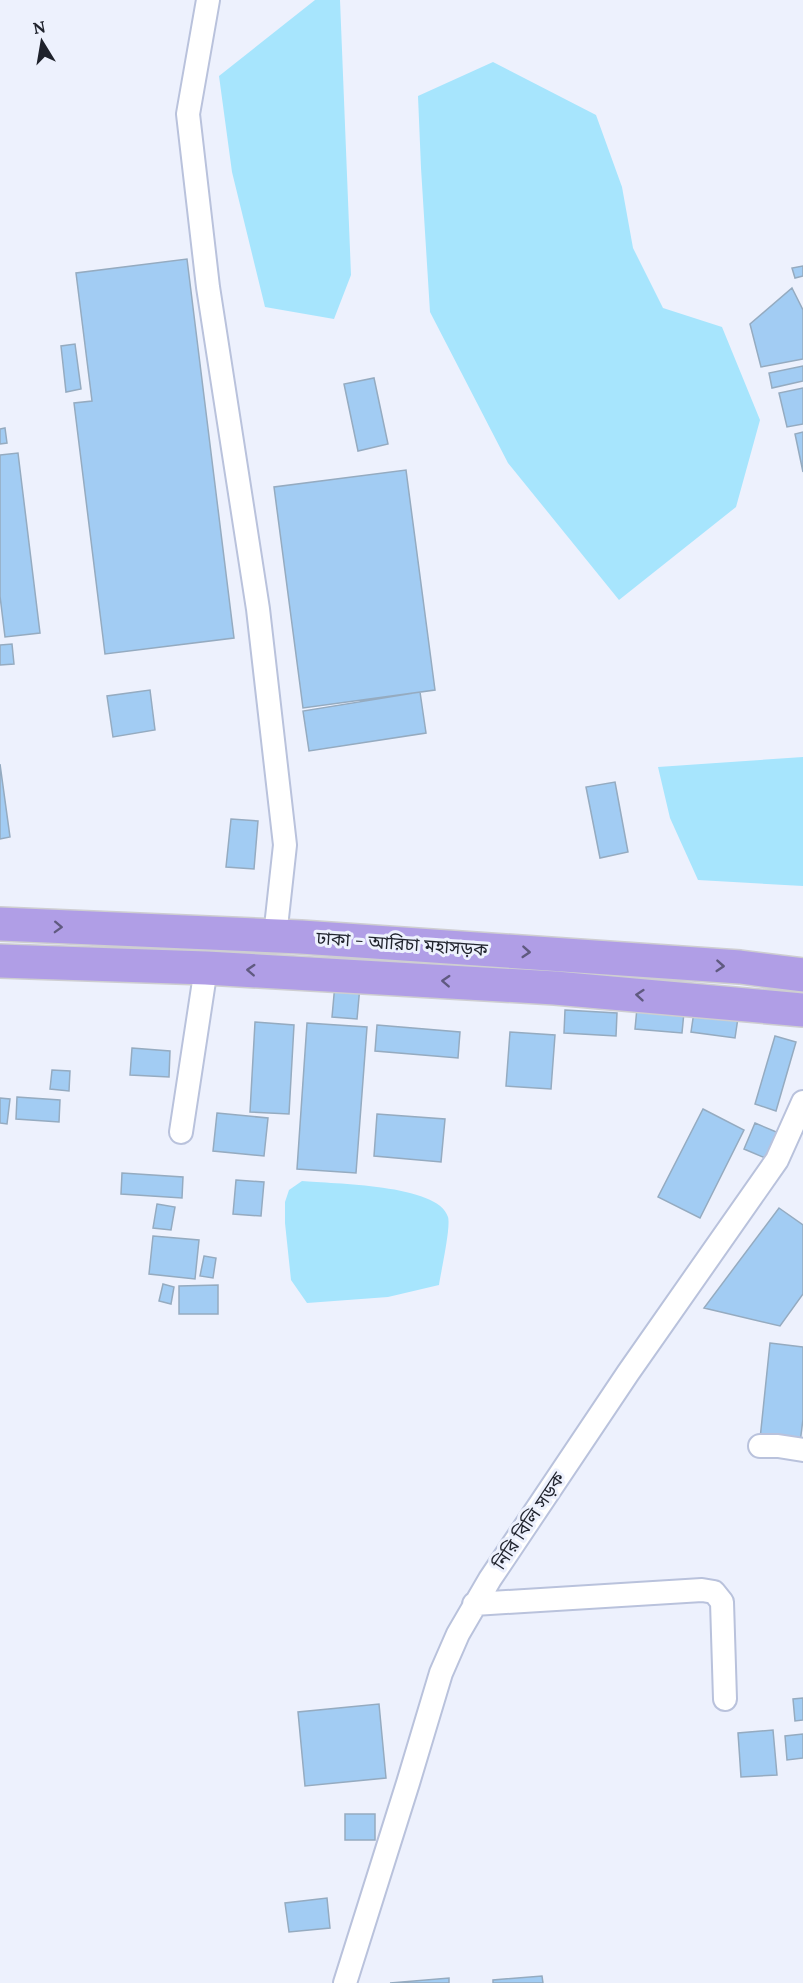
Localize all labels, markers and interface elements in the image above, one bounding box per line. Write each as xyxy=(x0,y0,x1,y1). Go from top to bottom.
north arrow xyxy=(12,12,72,72)
text: N xyxy=(31,16,47,38)
one-way arrow xyxy=(54,920,63,933)
street label: ঢাকা - আরিচা মহাসড়ক xyxy=(315,926,489,961)
one-way arrow xyxy=(521,945,530,958)
one-way arrow xyxy=(716,959,725,972)
one-way arrow xyxy=(246,964,255,977)
one-way arrow xyxy=(441,975,450,988)
one-way arrow xyxy=(636,989,645,1002)
street label: নিরি বিলি সড়ক xyxy=(487,1467,570,1575)

